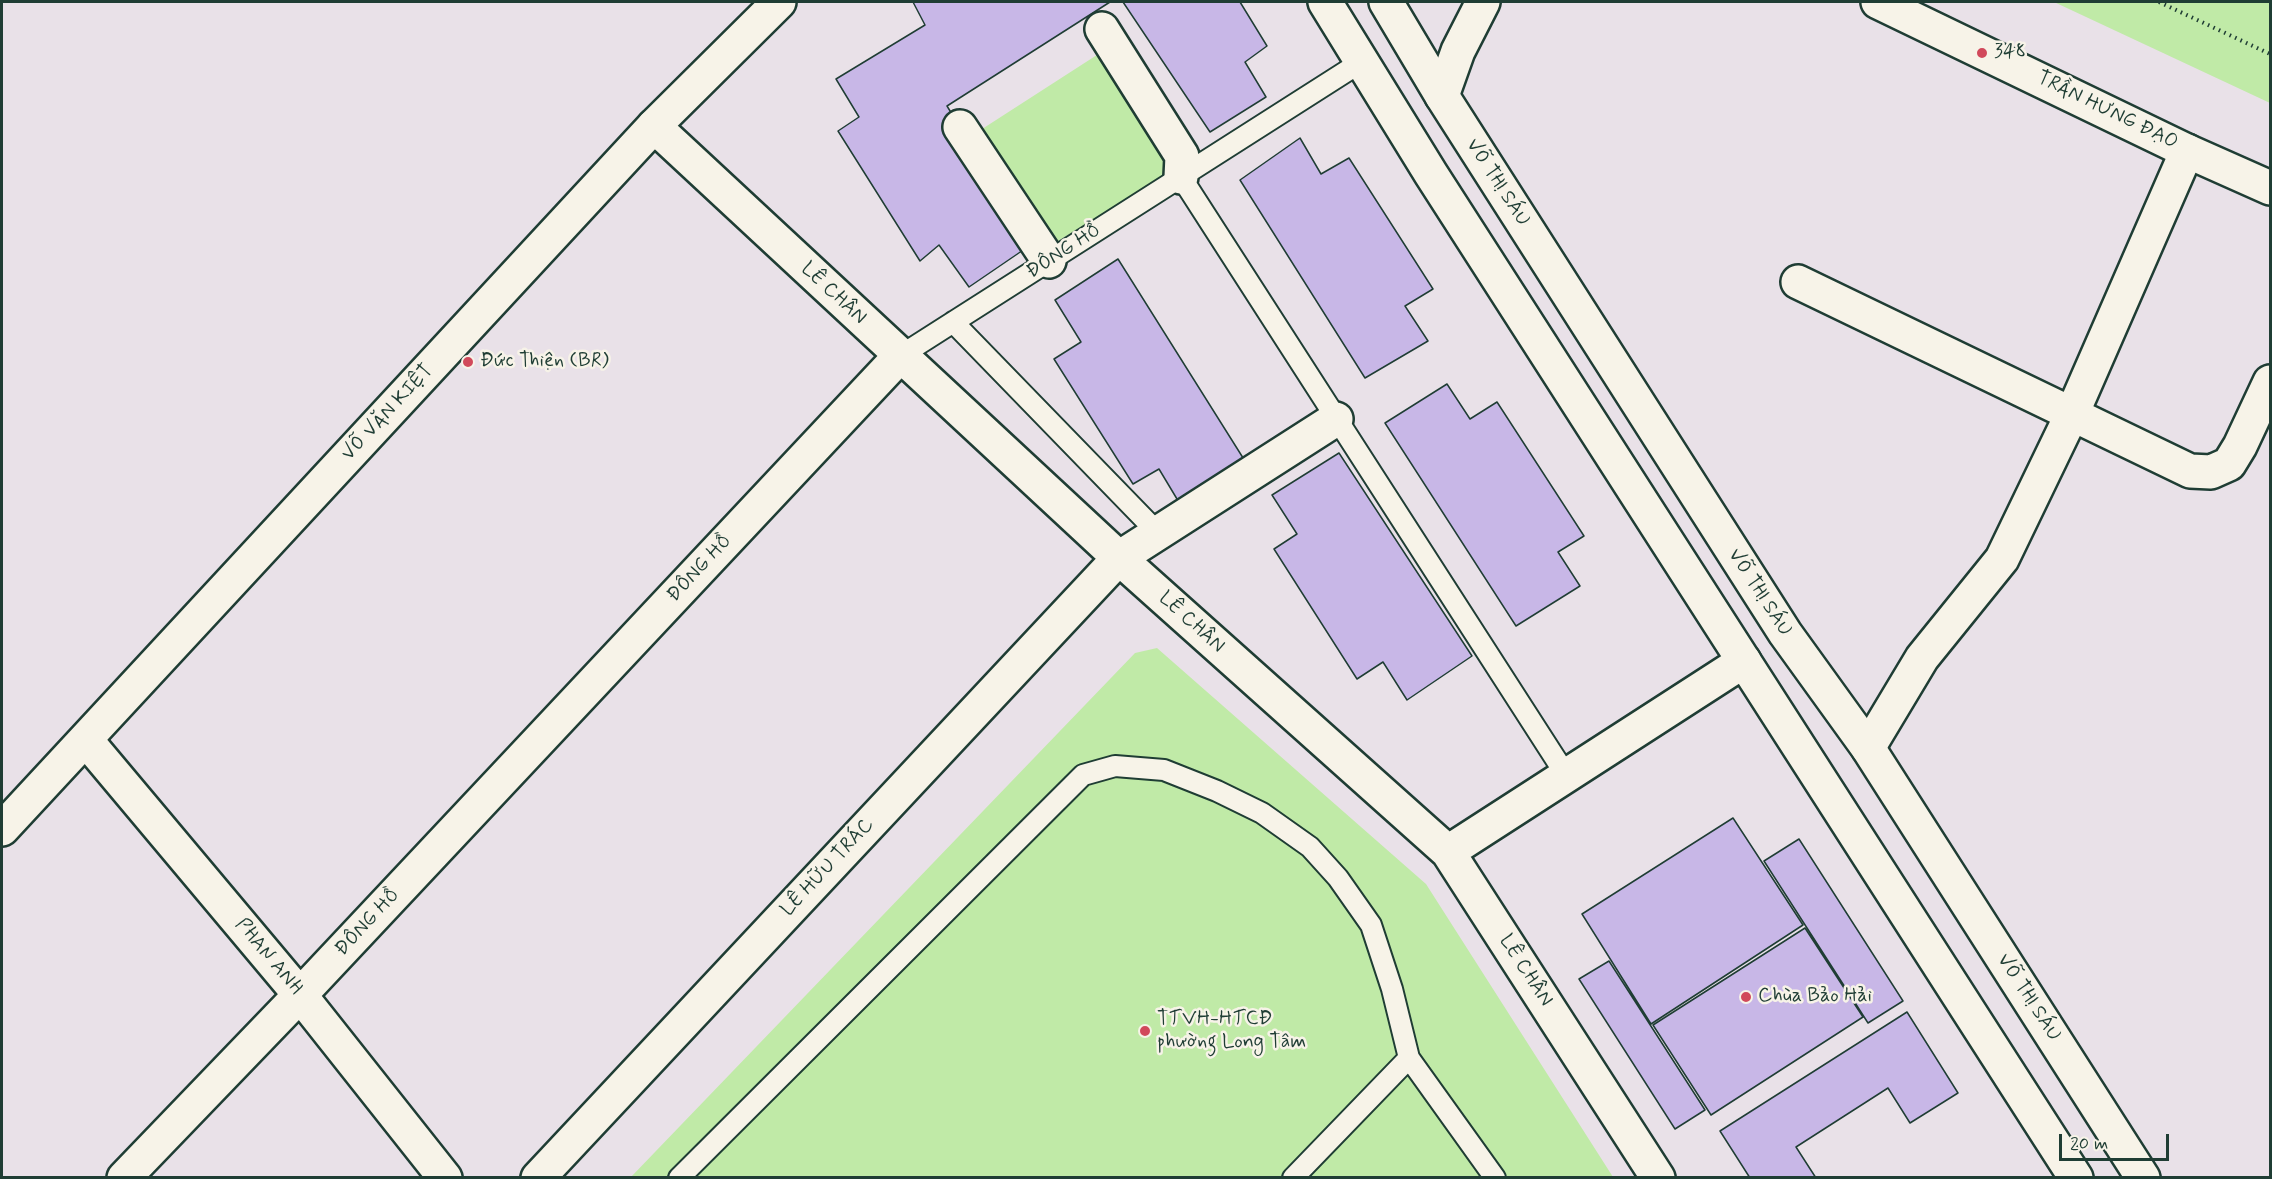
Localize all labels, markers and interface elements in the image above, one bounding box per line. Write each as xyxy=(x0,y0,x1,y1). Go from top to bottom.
place label: 348 xyxy=(1994,41,2026,65)
marker: 348 xyxy=(1975,46,1989,60)
street label: TRẦN HƯNG ĐẠO xyxy=(2033,66,2181,156)
street label: VÕ THỊ SÁU xyxy=(1460,135,1534,231)
street label: ĐÔNG HỒ xyxy=(1022,219,1106,285)
street label: LÊ CHÂN xyxy=(795,258,871,330)
place label: Đức Thiện (BR) xyxy=(480,350,609,374)
marker: Đức Thiện (BR) xyxy=(461,355,475,369)
street label: VÕ VĂN KIỆT xyxy=(337,360,439,466)
street label: ĐÔNG HỒ xyxy=(663,530,737,608)
street label: VÕ THỊ SÁU xyxy=(1722,545,1796,641)
street label: LÊ CHÂN xyxy=(1153,587,1229,659)
street label: LÊ HỮU TRÁC xyxy=(776,814,880,922)
street label: ĐÔNG HỒ xyxy=(331,884,405,962)
street label: PHAN ANH xyxy=(229,914,307,1000)
street label: LÊ CHÂN xyxy=(1493,931,1557,1011)
street label: VÕ THỊ SÁU xyxy=(1991,950,2065,1046)
place label: Chùa Bảo Hải xyxy=(1758,985,1872,1009)
marker: Chùa Bảo Hải xyxy=(1739,990,1753,1004)
place label: TTVH-HTCĐ phường Long Tâm xyxy=(1157,1008,1306,1055)
marker: TTVH-HTCĐ phường Long Tâm xyxy=(1138,1024,1152,1038)
scale bar xyxy=(2062,1122,2172,1160)
text: 20 m xyxy=(2070,1132,2108,1156)

